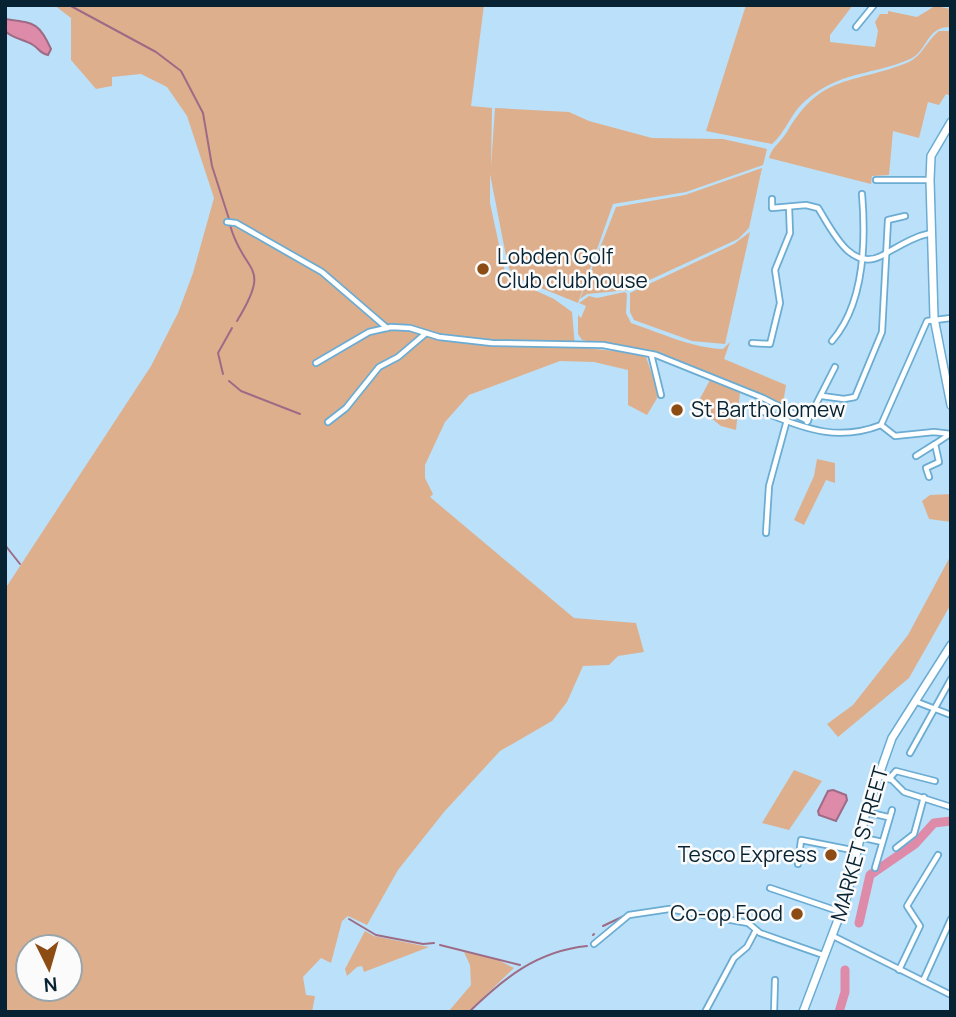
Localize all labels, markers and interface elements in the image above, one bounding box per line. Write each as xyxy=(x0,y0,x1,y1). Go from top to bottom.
place label: Lobden Golf Club clubhouse xyxy=(497,242,648,294)
marker: Lobden Golf Club clubhouse xyxy=(475,261,491,277)
place label: St Bartholomew xyxy=(691,395,845,423)
marker: St Bartholomew xyxy=(669,402,685,418)
street label: MARKET STREET xyxy=(824,763,895,924)
place label: Tesco Express xyxy=(678,840,817,868)
marker: Tesco Express xyxy=(823,847,839,863)
place label: Co-op Food xyxy=(670,899,783,927)
marker: Co-op Food xyxy=(789,906,805,922)
north arrow xyxy=(14,933,84,1003)
text: N xyxy=(43,971,58,998)

